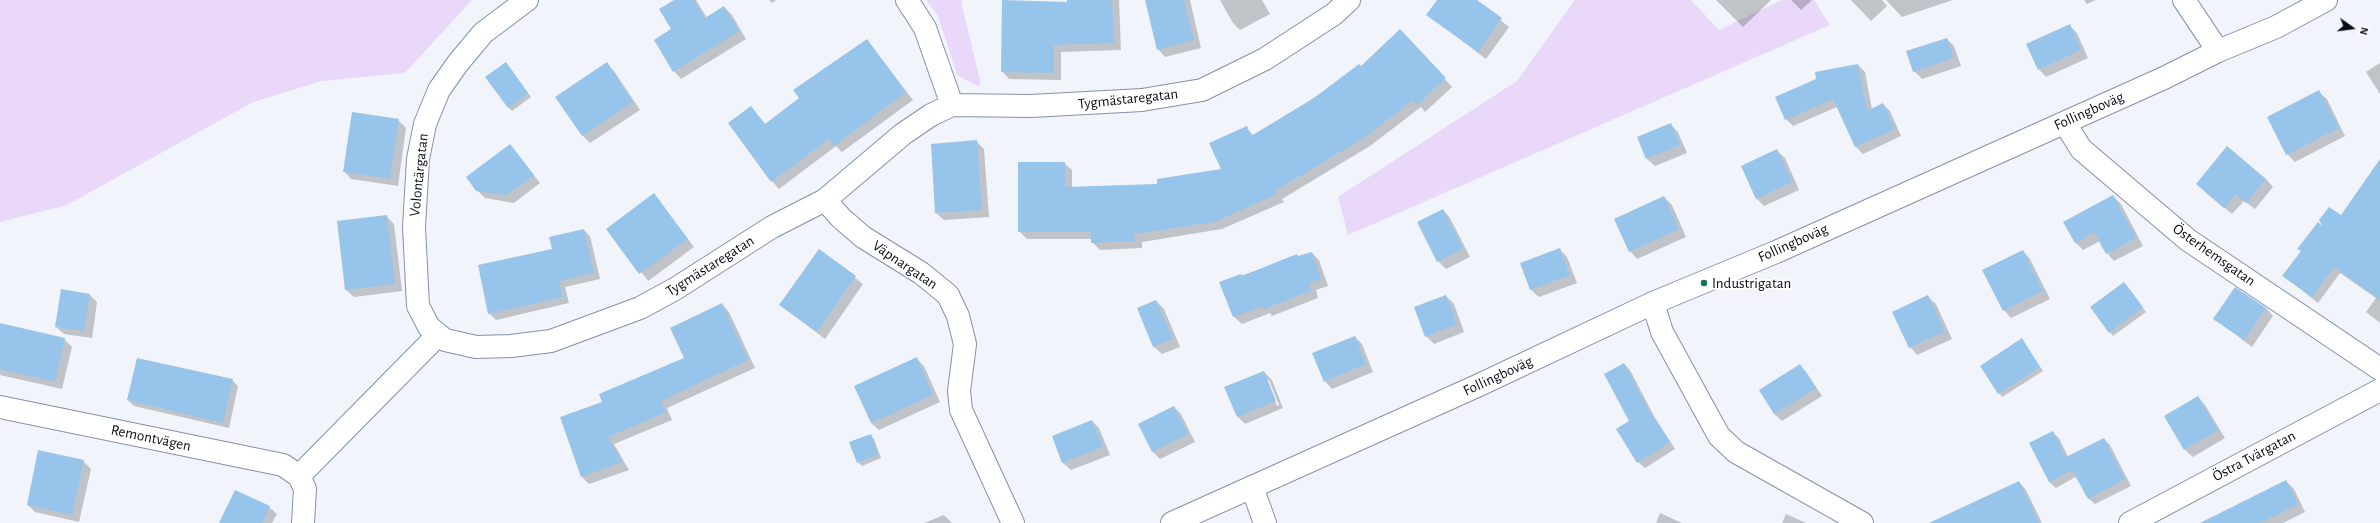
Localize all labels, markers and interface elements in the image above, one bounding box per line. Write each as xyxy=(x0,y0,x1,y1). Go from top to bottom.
north arrow xyxy=(2332,8,2372,48)
text: N xyxy=(2358,26,2370,36)
street label: Tygmästaregatan xyxy=(1077,85,1179,113)
street label: Follingboväg xyxy=(2051,88,2127,134)
street label: Volontärgatan xyxy=(406,132,432,218)
street label: Follingboväg xyxy=(1755,220,1831,266)
street label: Österhemsgatan xyxy=(2169,220,2259,290)
street label: Tygmästaregatan xyxy=(663,232,757,300)
street label: Väpnargatan xyxy=(869,237,941,293)
place label: Industrigatan xyxy=(1712,274,1791,292)
marker: Industrigatan xyxy=(1699,278,1709,288)
street label: Follingboväg xyxy=(1460,352,1536,400)
street label: Remontvägen xyxy=(109,421,193,455)
street label: Östra Tvärgatan xyxy=(2209,427,2299,485)

